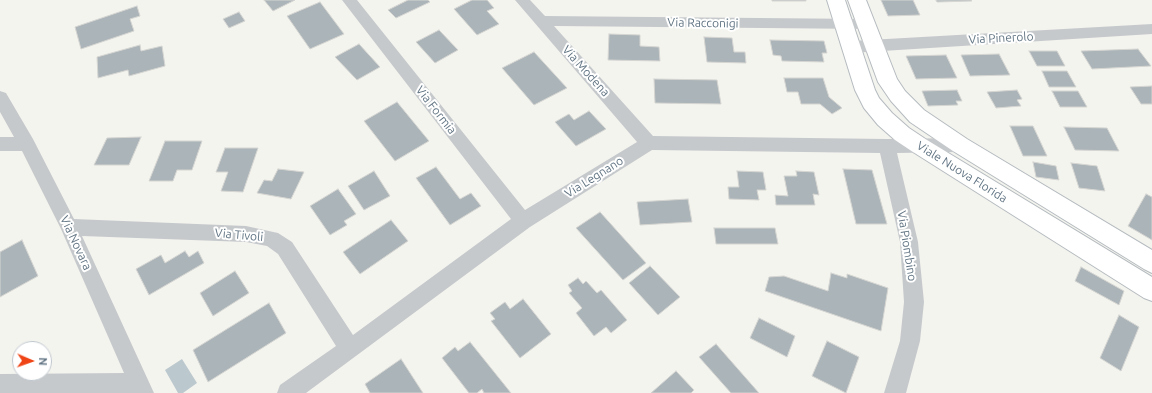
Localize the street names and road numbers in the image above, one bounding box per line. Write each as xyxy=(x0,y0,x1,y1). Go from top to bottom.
street label: Via Racconigi xyxy=(667,15,739,31)
street label: Via Pinerolo xyxy=(968,29,1034,47)
street label: Via Modena xyxy=(559,42,613,100)
street label: Via Formia xyxy=(413,83,459,137)
street label: Viale Nuova Florida xyxy=(914,138,1010,206)
street label: Via Legnano xyxy=(562,153,626,201)
street label: Via Piombino xyxy=(894,210,920,282)
street label: Via Novara xyxy=(57,214,95,272)
street label: Via Tivoli xyxy=(214,226,264,244)

